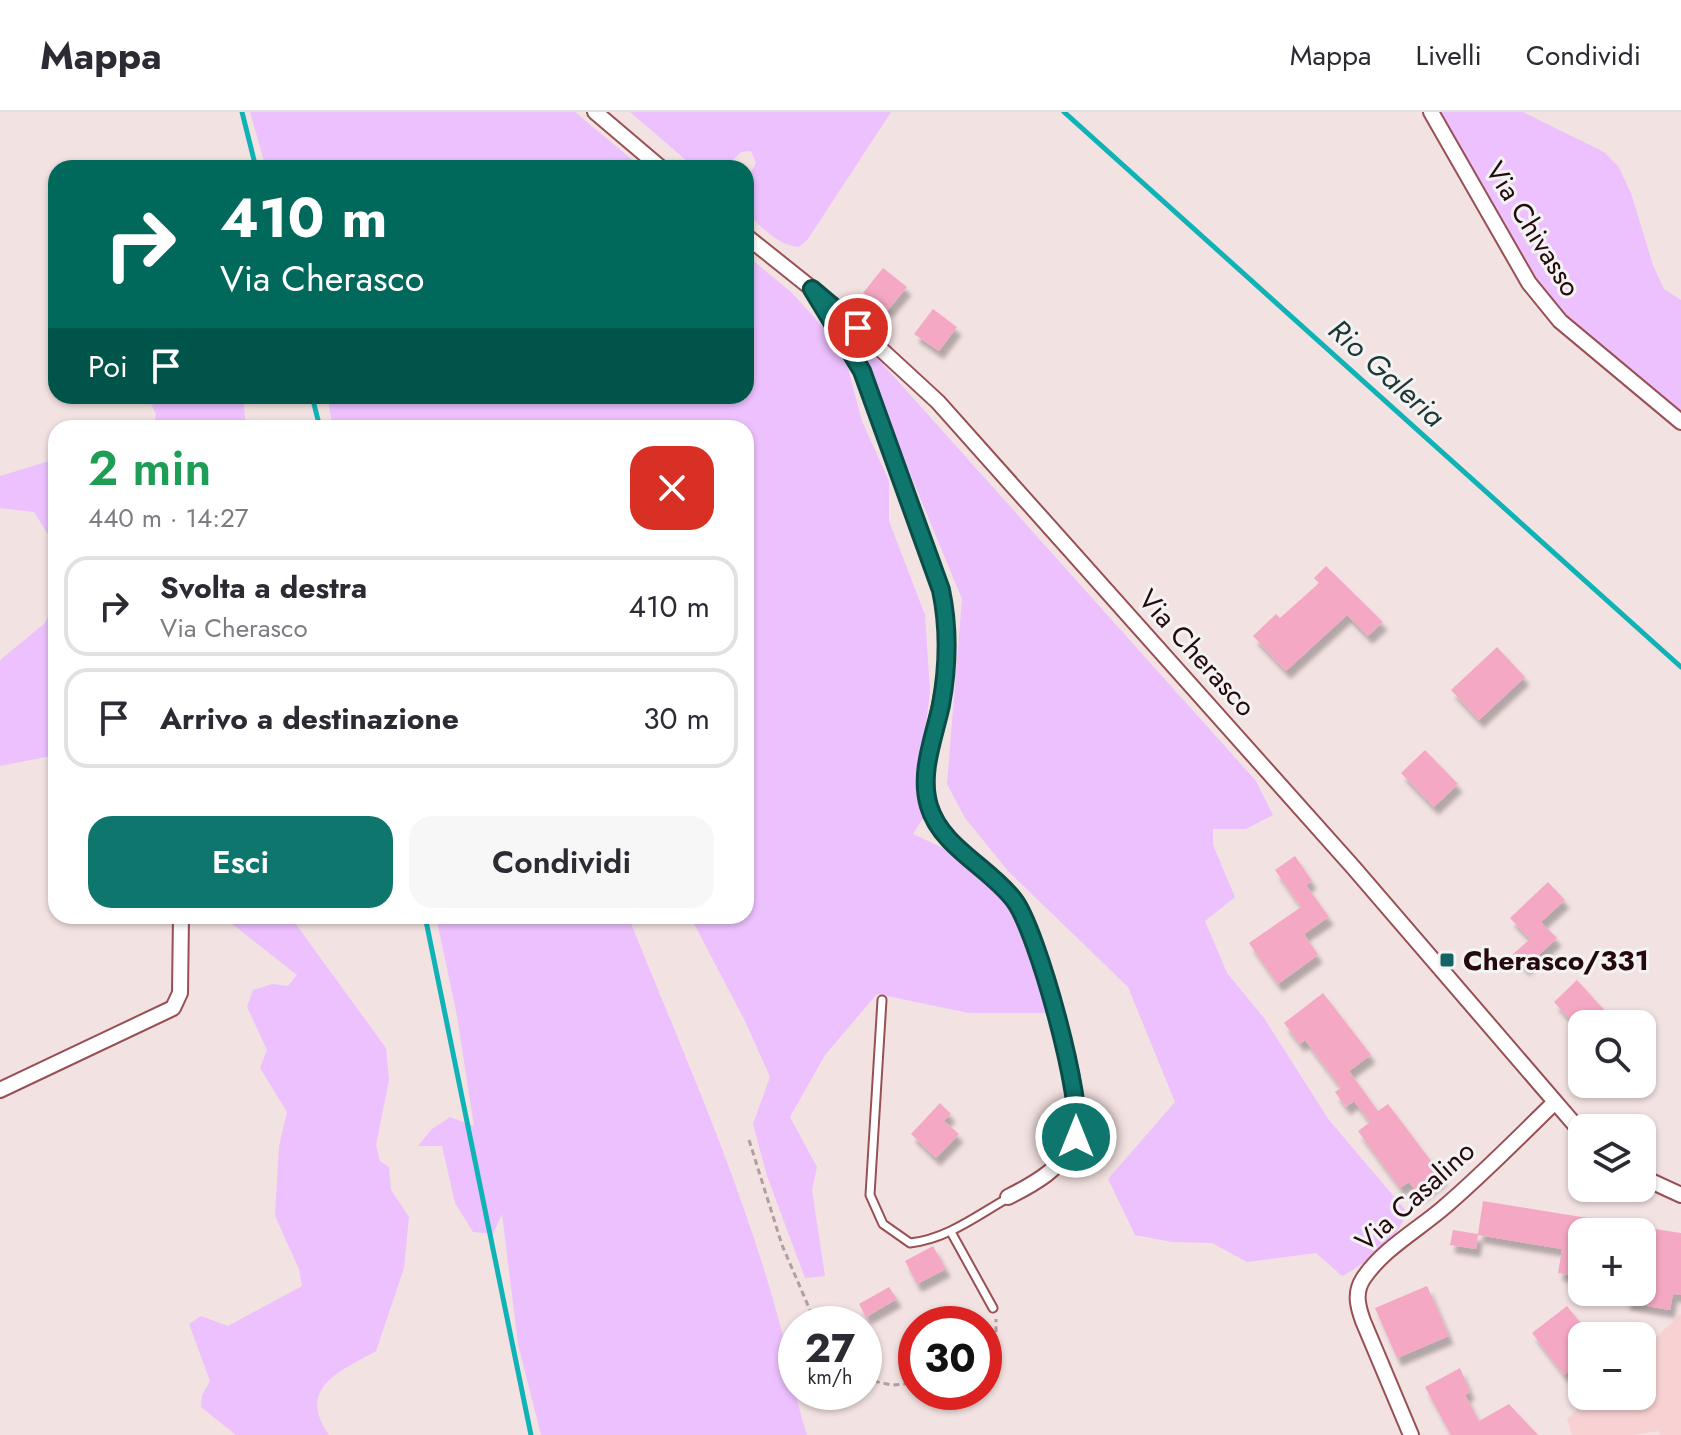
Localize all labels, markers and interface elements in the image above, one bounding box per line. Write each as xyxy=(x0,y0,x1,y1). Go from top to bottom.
text: Mappa xyxy=(40,28,162,83)
text: Mappa xyxy=(1290,35,1371,76)
text: Livelli xyxy=(1415,35,1482,76)
text: Condividi xyxy=(1526,35,1641,76)
street label: Via Chivasso xyxy=(1475,153,1591,305)
text: 410 m xyxy=(220,177,387,258)
icon: right xyxy=(88,192,192,296)
text: Via Cherasco xyxy=(220,252,424,304)
pin xyxy=(824,294,892,362)
icon: arrive xyxy=(836,306,880,350)
water label: Rio Galeria xyxy=(1319,309,1455,437)
icon: arrive xyxy=(144,344,188,388)
text: Poi xyxy=(88,345,128,388)
text: 2 min xyxy=(88,434,211,503)
button: close xyxy=(630,446,714,530)
text: 440 m · 14:27 xyxy=(88,499,249,537)
text: Svolta a destra xyxy=(160,566,367,609)
street label: Via Cherasco xyxy=(1129,580,1265,726)
icon: right xyxy=(92,584,136,628)
text: 410 m xyxy=(629,585,710,628)
text: Via Cherasco xyxy=(160,609,308,647)
icon: arrive xyxy=(92,696,136,740)
text: Arrivo a destinazione xyxy=(160,697,459,740)
text: 30 m xyxy=(643,697,710,740)
button: Esci xyxy=(88,816,393,908)
button: Condividi xyxy=(409,816,714,908)
place label: Cherasco/331 xyxy=(1463,940,1649,981)
marker: Cherasco/331 xyxy=(1438,951,1456,969)
map controls xyxy=(1568,1010,1656,1410)
button: search xyxy=(1568,1010,1656,1098)
position arrow xyxy=(1034,1095,1118,1179)
button: layers xyxy=(1568,1114,1656,1202)
street label: Via Casalino xyxy=(1346,1131,1484,1261)
button: + xyxy=(1568,1218,1656,1306)
speed limit sign: 30 xyxy=(898,1306,1002,1410)
text: 27 xyxy=(805,1319,855,1377)
button: − xyxy=(1568,1322,1656,1410)
text: km/h xyxy=(807,1363,853,1392)

